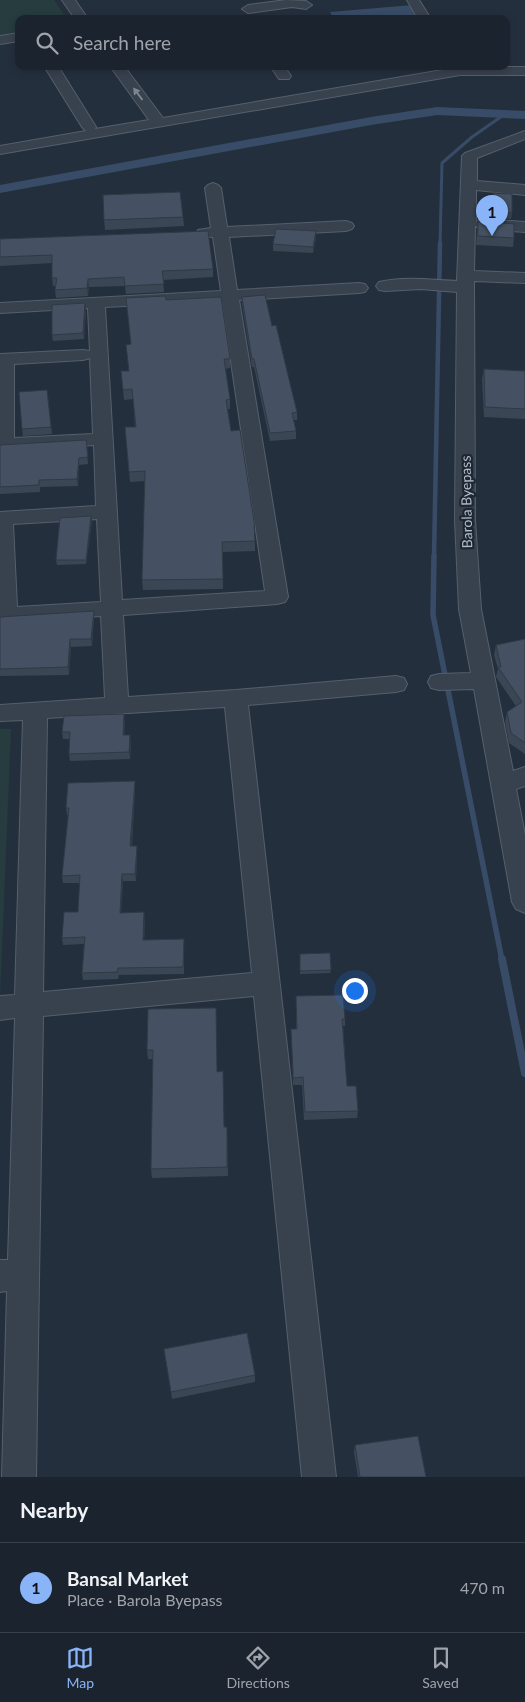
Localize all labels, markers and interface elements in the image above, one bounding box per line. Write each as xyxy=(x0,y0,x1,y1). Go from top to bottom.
search box xyxy=(15,15,510,70)
icon: search xyxy=(33,29,61,57)
text: Search here xyxy=(73,31,171,54)
one-way arrow xyxy=(133,87,143,101)
pin: 1 xyxy=(476,195,508,236)
street label: Barola Byepass xyxy=(457,455,475,549)
your location xyxy=(342,978,368,1004)
text: Nearby xyxy=(20,1497,88,1522)
text: Bansal Market xyxy=(67,1567,188,1590)
text: 1 xyxy=(31,1578,41,1597)
text: 470 m xyxy=(460,1578,505,1597)
text: Place · Barola Byepass xyxy=(67,1590,223,1609)
tab: Map xyxy=(66,1644,94,1691)
tab: Directions xyxy=(227,1644,290,1691)
tab: Saved xyxy=(422,1644,459,1691)

